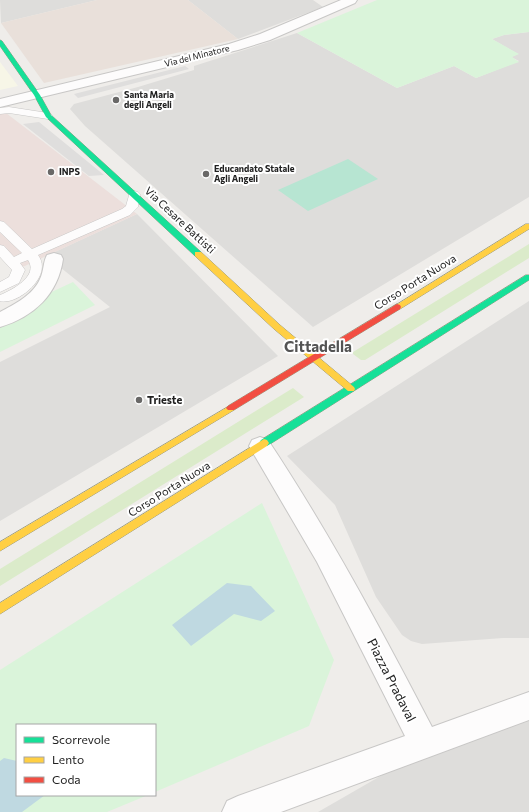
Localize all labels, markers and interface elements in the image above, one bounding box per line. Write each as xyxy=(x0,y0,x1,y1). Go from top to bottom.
street label: Via del Minatore xyxy=(163,42,231,69)
place label: Santa Maria degli Angeli xyxy=(124,89,174,110)
marker: Santa Maria degli Angeli xyxy=(111,95,121,105)
place label: Educandato Statale Agli Angeli xyxy=(214,163,295,184)
place label: INPS xyxy=(59,166,80,177)
marker: INPS xyxy=(46,167,56,177)
marker: Educandato Statale Agli Angeli xyxy=(201,169,211,179)
street label: Via Cesare Battisti xyxy=(142,184,218,256)
street label: Corso Porta Nuova xyxy=(371,251,458,312)
district label: Cittadella xyxy=(284,337,352,355)
place label: Trieste xyxy=(147,393,182,406)
marker: Trieste xyxy=(134,395,144,405)
street label: Corso Porta Nuova xyxy=(125,458,212,519)
street label: Piazza Pradaval xyxy=(364,636,420,724)
legend xyxy=(16,724,156,796)
text: Scorrevole xyxy=(52,732,110,746)
text: Lento xyxy=(52,752,84,766)
text: Coda xyxy=(52,772,81,786)

